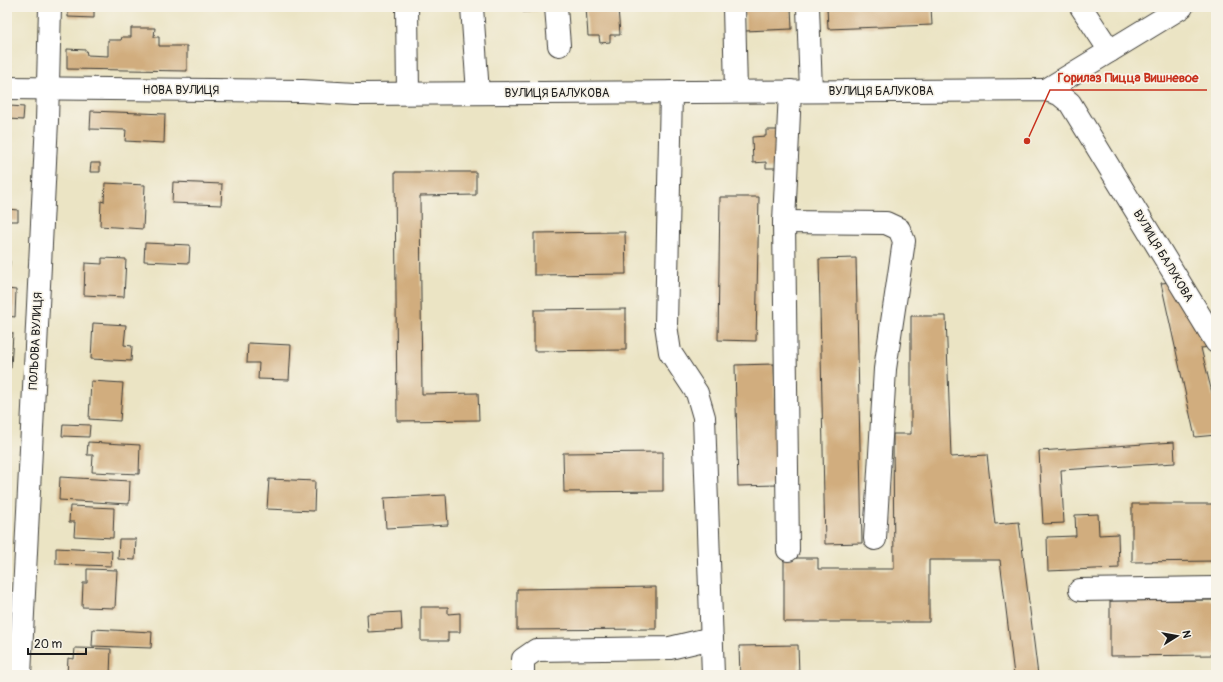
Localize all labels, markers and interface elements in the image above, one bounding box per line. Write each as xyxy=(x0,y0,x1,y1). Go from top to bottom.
callout: Горилаз Пицца Вишневое xyxy=(1050,65,1207,90)
text: Горилаз Пицца Вишневое xyxy=(1058,70,1199,86)
street label: НОВА ВУЛИЦЯ xyxy=(143,83,219,98)
street label: ВУЛИЦЯ БАЛУКОВА xyxy=(829,84,934,99)
street label: ВУЛИЦЯ БАЛУКОВА xyxy=(505,86,610,101)
street label: ВУЛИЦЯ БАЛУКОВА xyxy=(1130,207,1197,305)
street label: ПОЛЬОВА ВУЛИЦЯ xyxy=(26,292,46,390)
north arrow xyxy=(1157,616,1197,656)
text: N xyxy=(1179,629,1194,640)
scale bar xyxy=(28,630,86,656)
text: 20 m xyxy=(34,637,63,652)

